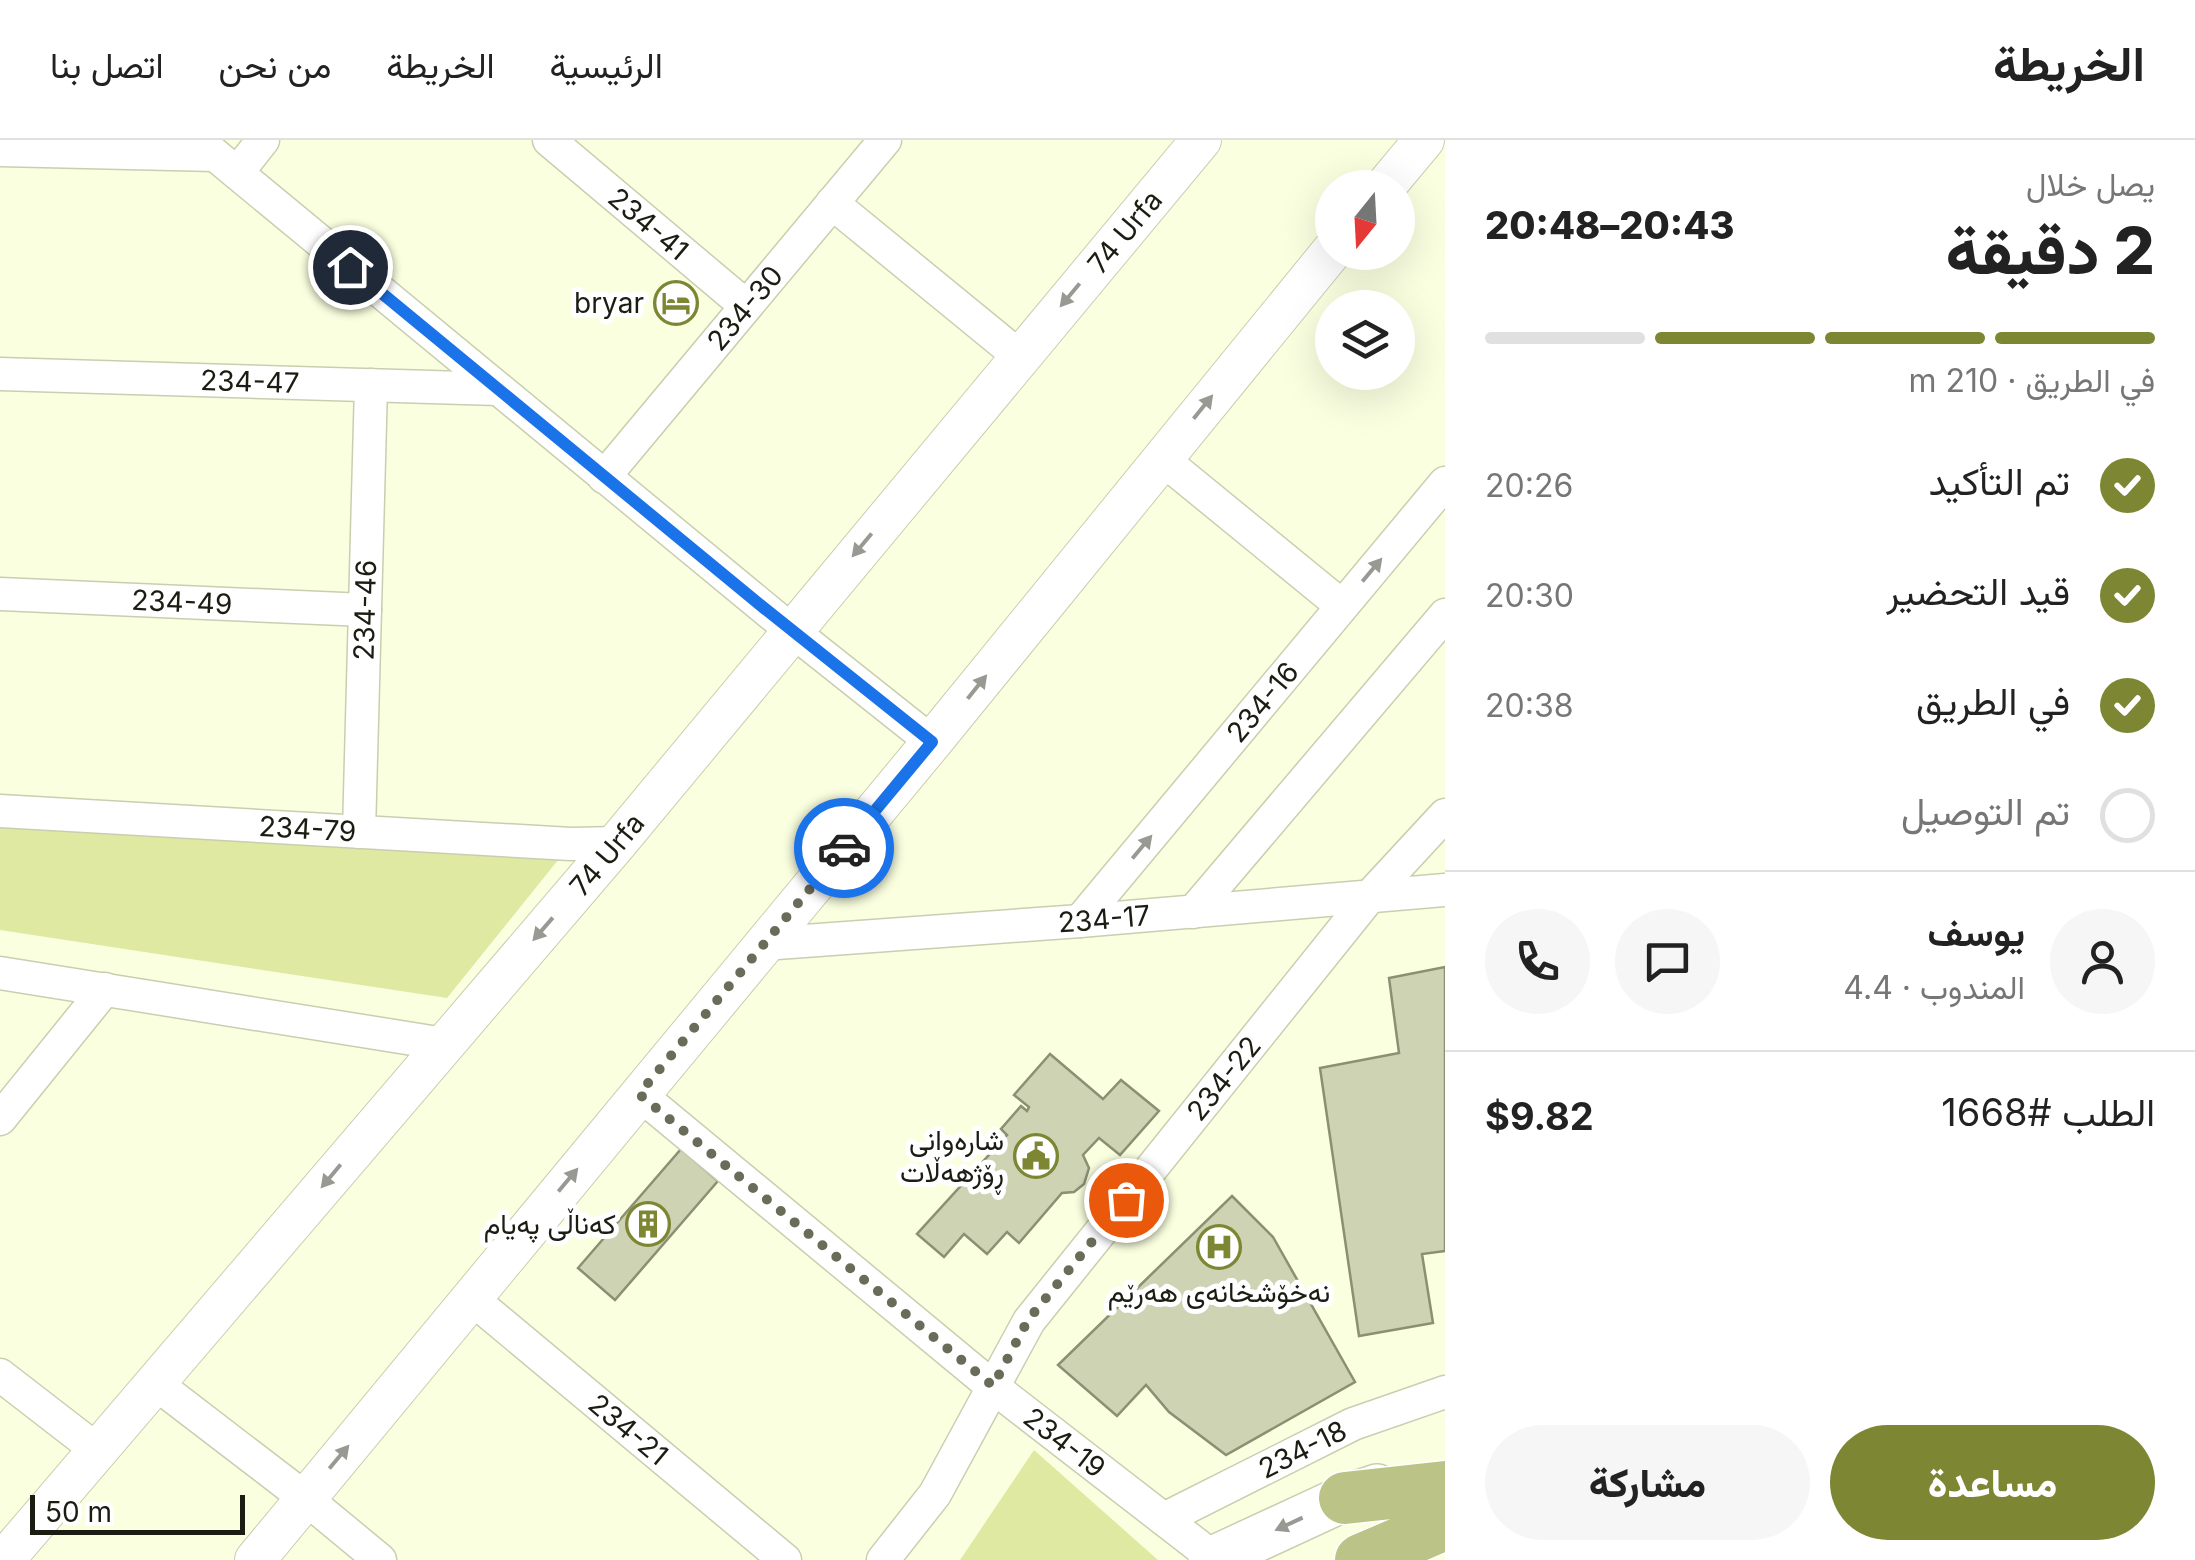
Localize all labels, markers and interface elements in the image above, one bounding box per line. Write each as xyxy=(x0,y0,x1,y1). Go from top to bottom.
text: الخريطة xyxy=(1993,34,2145,93)
text: اتصل بنا xyxy=(50,44,164,86)
text: من نحن xyxy=(219,44,331,86)
text: الخريطة xyxy=(386,44,495,86)
text: الرئيسية xyxy=(550,44,663,86)
text: يصل خلال xyxy=(2026,165,2155,204)
north arrow xyxy=(1315,170,1415,270)
map controls xyxy=(1315,170,1415,390)
street label: 234-41 xyxy=(601,180,695,267)
street label: 74 Urfa xyxy=(1081,183,1169,280)
text: 20:43–20:48 xyxy=(1485,202,1734,248)
text: 2 دقيقة xyxy=(1945,211,2155,290)
pin xyxy=(308,225,393,310)
icon: home xyxy=(323,240,378,295)
street label: 234-30 xyxy=(700,259,790,357)
hotel icon: bryar xyxy=(653,280,699,326)
one-way arrow xyxy=(1060,282,1082,307)
place label: bryar xyxy=(574,286,644,320)
button: layers xyxy=(1315,290,1415,390)
text: في الطريق · 210 m xyxy=(1908,361,2155,400)
street label: 234-47 xyxy=(200,363,300,400)
one-way arrow xyxy=(1192,395,1213,420)
text: تم التأكيد xyxy=(1928,458,2070,504)
icon: check xyxy=(2100,458,2155,513)
text: 20:26 xyxy=(1485,466,1573,505)
one-way arrow xyxy=(852,532,873,557)
one-way arrow xyxy=(1361,557,1383,582)
street label: 234-46 xyxy=(347,559,383,661)
text: قيد التحضير xyxy=(1886,568,2070,614)
icon: check xyxy=(2100,568,2155,623)
text: 20:30 xyxy=(1485,576,1574,615)
street label: 234-49 xyxy=(131,583,233,621)
street label: 234-16 xyxy=(1219,655,1306,749)
one-way arrow xyxy=(966,674,987,700)
text: في الطريق xyxy=(1916,678,2070,724)
icon: check xyxy=(2100,678,2155,733)
text: 20:38 xyxy=(1485,686,1573,725)
text: تم التوصيل xyxy=(1901,788,2070,834)
courier xyxy=(794,798,894,898)
street label: 74 Urfa xyxy=(562,806,651,903)
street label: 234-79 xyxy=(258,809,357,849)
icon: car xyxy=(817,821,872,876)
one-way arrow xyxy=(1131,834,1152,859)
street label: 234-17 xyxy=(1057,898,1152,940)
button: phone xyxy=(1485,909,1590,1014)
button: chat xyxy=(1615,909,1720,1014)
text: يوسف xyxy=(1928,909,2025,955)
button: person xyxy=(2050,909,2155,1014)
one-way arrow xyxy=(532,916,554,941)
text: المندوب · 4.4 xyxy=(1843,968,2025,1007)
street label: 234-22 xyxy=(1180,1029,1268,1127)
text: الطلب #1668 xyxy=(1941,1089,2155,1135)
text: $9.82 xyxy=(1485,1093,1594,1139)
place label: شارەوانی ڕۆژهەڵات xyxy=(900,1123,1004,1195)
public building icon: شارەوانی ڕۆژهەڵات xyxy=(1013,1133,1059,1179)
pin xyxy=(1084,1158,1169,1243)
one-way arrow xyxy=(321,1163,343,1188)
one-way arrow xyxy=(557,1167,578,1192)
icon: bag xyxy=(1099,1173,1154,1228)
building icon: کەناڵی پەیام xyxy=(625,1201,671,1247)
place label: کەناڵی پەیام xyxy=(484,1207,616,1243)
hospital icon: نەخۆشخانەی هەرێم xyxy=(1196,1224,1242,1270)
place label: نەخۆشخانەی هەرێم xyxy=(1108,1275,1330,1311)
street label: 234-21 xyxy=(582,1387,675,1472)
street label: 234-19 xyxy=(1017,1400,1112,1485)
street label: 234-18 xyxy=(1253,1413,1352,1486)
button: مشاركة xyxy=(1485,1425,1810,1540)
button: مساعدة xyxy=(1830,1425,2155,1540)
one-way arrow xyxy=(328,1445,349,1470)
scale bar xyxy=(30,1490,245,1534)
text: 50 m xyxy=(45,1495,112,1529)
one-way arrow xyxy=(1274,1515,1303,1532)

